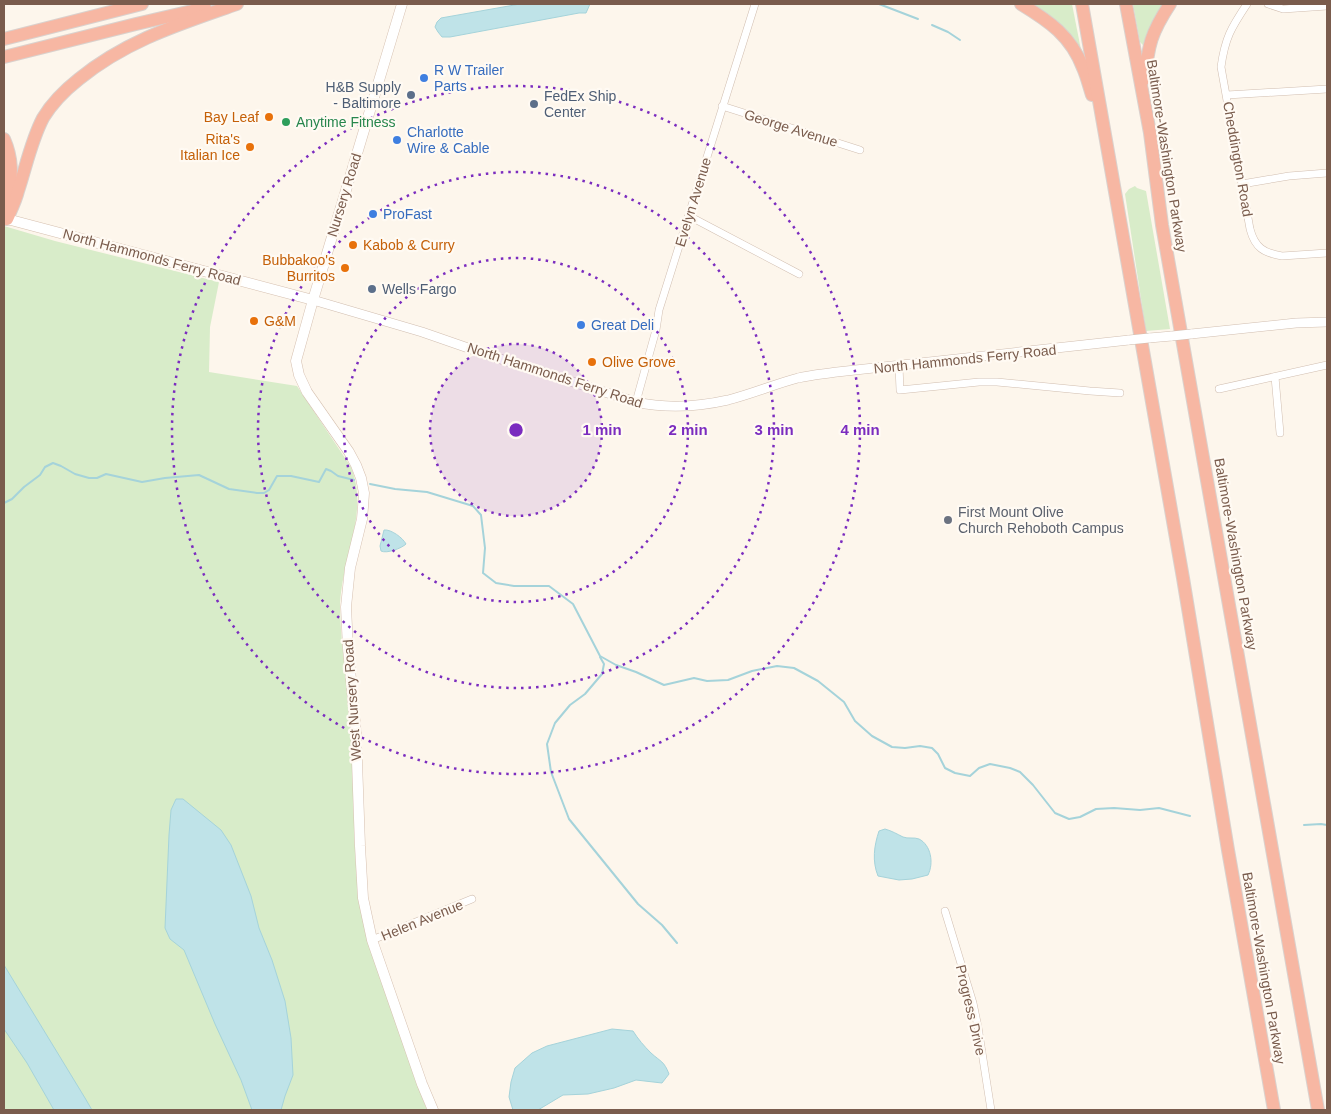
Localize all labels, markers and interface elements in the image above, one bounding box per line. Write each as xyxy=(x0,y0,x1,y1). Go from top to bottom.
street label: Baltimore-Washington Parkway xyxy=(1144,59,1190,253)
place label: R W Trailer Parts xyxy=(434,62,504,94)
marker: R W Trailer Parts xyxy=(418,72,430,84)
place label: H&B Supply - Baltimore xyxy=(326,79,401,111)
place label: FedEx Ship Center xyxy=(544,88,617,120)
marker: H&B Supply - Baltimore xyxy=(405,89,417,101)
marker: FedEx Ship Center xyxy=(528,98,540,110)
street label: Cheddington Road xyxy=(1220,100,1256,218)
street label: George Avenue xyxy=(742,106,840,150)
place label: Bay Leaf xyxy=(204,109,259,125)
marker: Bay Leaf xyxy=(263,111,275,123)
place label: Anytime Fitness xyxy=(296,114,396,130)
marker: Anytime Fitness xyxy=(280,116,292,128)
place label: Charlotte Wire & Cable xyxy=(407,124,490,156)
place label: Rita's Italian Ice xyxy=(180,131,240,163)
marker: Charlotte Wire & Cable xyxy=(391,134,403,146)
marker: Rita's Italian Ice xyxy=(244,141,256,153)
street label: Nursery Road xyxy=(324,151,364,239)
street label: Evelyn Avenue xyxy=(672,155,714,249)
place label: ProFast xyxy=(383,206,432,222)
marker: ProFast xyxy=(367,208,379,220)
street label: North Hammonds Ferry Road xyxy=(61,226,243,288)
place label: Kabob & Curry xyxy=(363,237,455,253)
marker: Kabob & Curry xyxy=(347,239,359,251)
place label: Bubbakoo's Burritos xyxy=(262,252,335,284)
marker: Bubbakoo's Burritos xyxy=(339,262,351,274)
place label: Wells Fargo xyxy=(382,281,457,297)
marker: Wells Fargo xyxy=(366,283,378,295)
place label: G&M xyxy=(264,313,296,329)
marker: G&M xyxy=(248,315,260,327)
place label: Great Deli xyxy=(591,317,654,333)
marker: Great Deli xyxy=(575,319,587,331)
street label: North Hammonds Ferry Road xyxy=(465,339,645,411)
street label: North Hammonds Ferry Road xyxy=(873,341,1057,377)
place label: Olive Grove xyxy=(602,354,676,370)
marker: Olive Grove xyxy=(586,356,598,368)
centre of rings xyxy=(507,421,525,439)
text: 1 min xyxy=(582,421,622,438)
text: 2 min xyxy=(668,421,708,438)
text: 3 min xyxy=(754,421,794,438)
text: 4 min xyxy=(840,421,880,438)
street label: Baltimore-Washington Parkway xyxy=(1211,457,1261,651)
place label: First Mount Olive Church Rehoboth Campus xyxy=(958,504,1124,536)
marker: First Mount Olive Church Rehoboth Campus xyxy=(942,514,954,526)
street label: West Nursery Road xyxy=(340,639,364,761)
street label: Baltimore-Washington Parkway xyxy=(1239,871,1289,1065)
street label: Helen Avenue xyxy=(379,896,465,944)
street label: Progress Drive xyxy=(953,963,989,1057)

